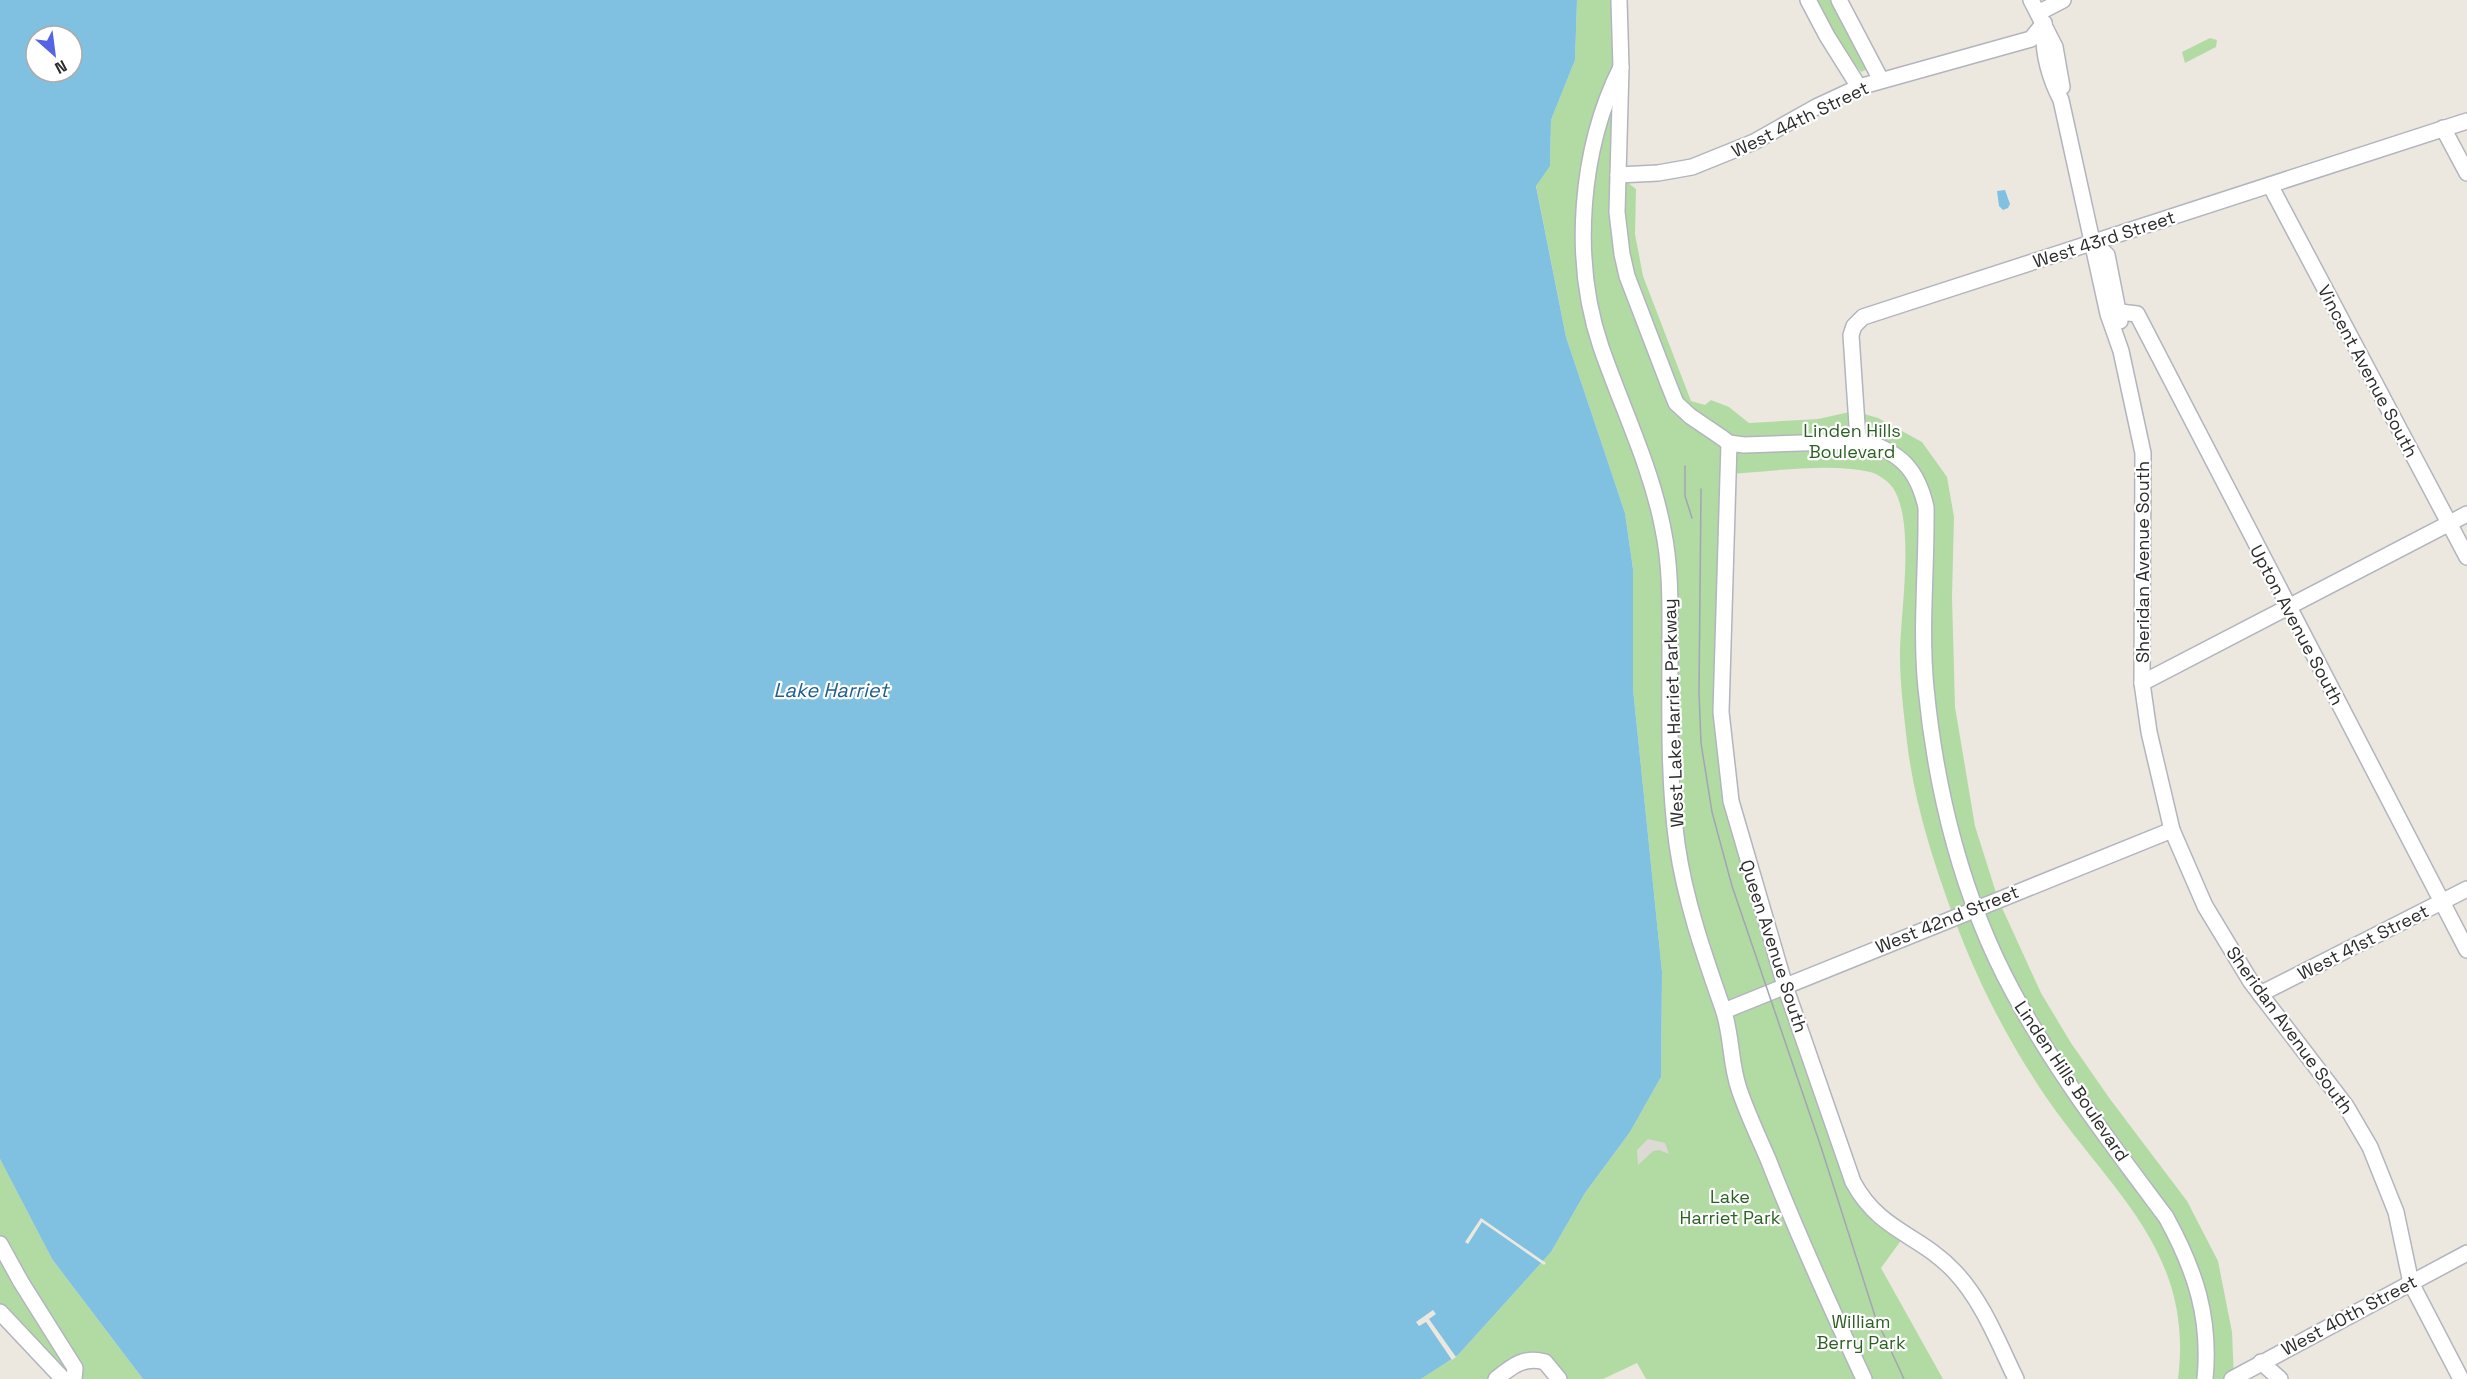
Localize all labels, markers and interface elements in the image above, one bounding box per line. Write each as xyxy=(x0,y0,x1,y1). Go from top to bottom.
north arrow xyxy=(24,24,84,84)
text: N xyxy=(51,55,70,79)
street label: West 44th Street xyxy=(1728,76,1872,162)
street label: West 43rd Street xyxy=(2030,205,2178,273)
street label: Vincent Avenue South xyxy=(2313,281,2423,461)
park label: Linden Hills Boulevard xyxy=(1803,419,1901,463)
street label: Sheridan Avenue South xyxy=(2131,461,2154,663)
street label: Upton Avenue South xyxy=(2245,541,2349,709)
street label: West Lake Harriet Parkway xyxy=(1658,598,1688,828)
water label: Lake Harriet xyxy=(774,677,890,703)
street label: Queen Avenue South xyxy=(1735,857,1813,1035)
street label: West 42nd Street xyxy=(1872,880,2022,958)
street label: West 41st Street xyxy=(2294,899,2432,985)
street label: Sheridan Avenue South xyxy=(2221,942,2359,1118)
street label: Linden Hills Boulevard xyxy=(2010,996,2134,1166)
park label: Lake Harriet Park xyxy=(1680,1185,1781,1229)
street label: West 40th Street xyxy=(2277,1270,2421,1360)
park label: William Berry Park xyxy=(1816,1310,1906,1354)

